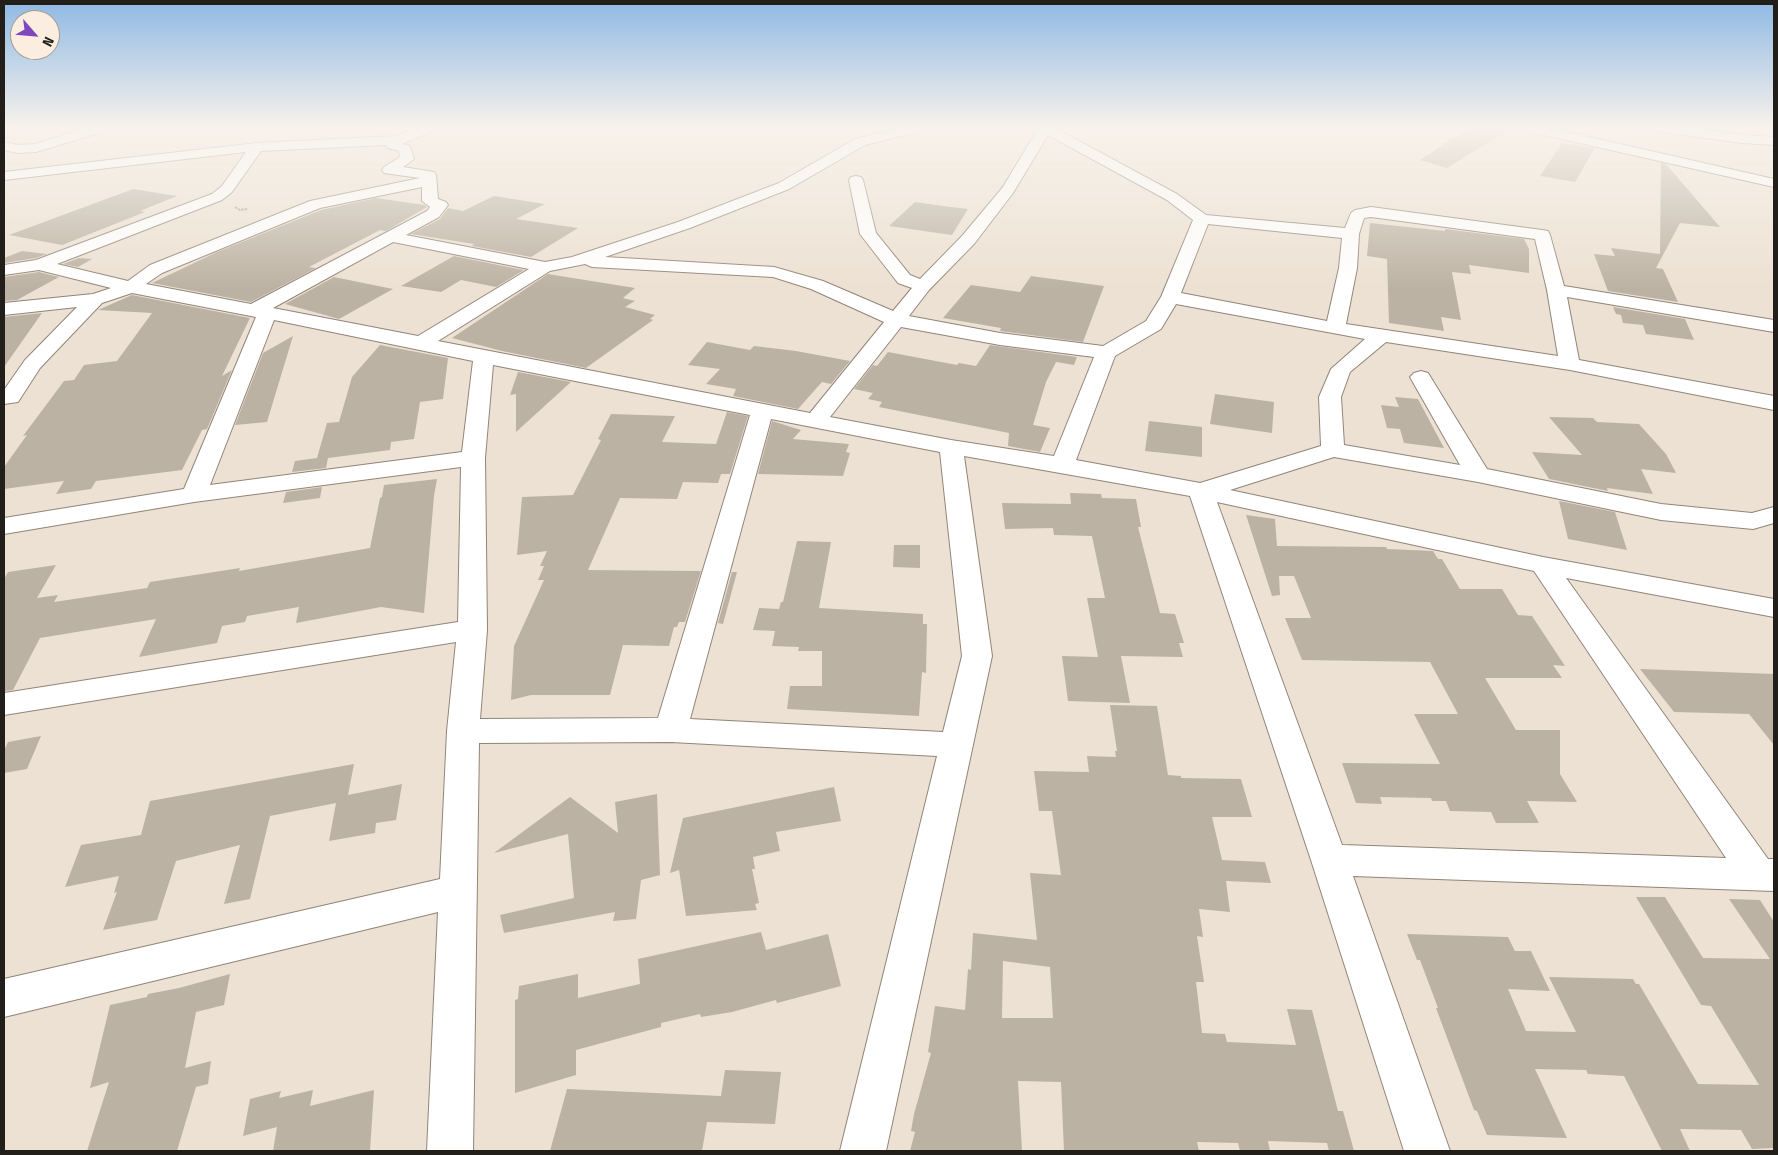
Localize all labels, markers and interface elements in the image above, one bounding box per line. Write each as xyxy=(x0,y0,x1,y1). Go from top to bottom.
north arrow xyxy=(10,10,60,60)
text: N xyxy=(38,34,57,49)

